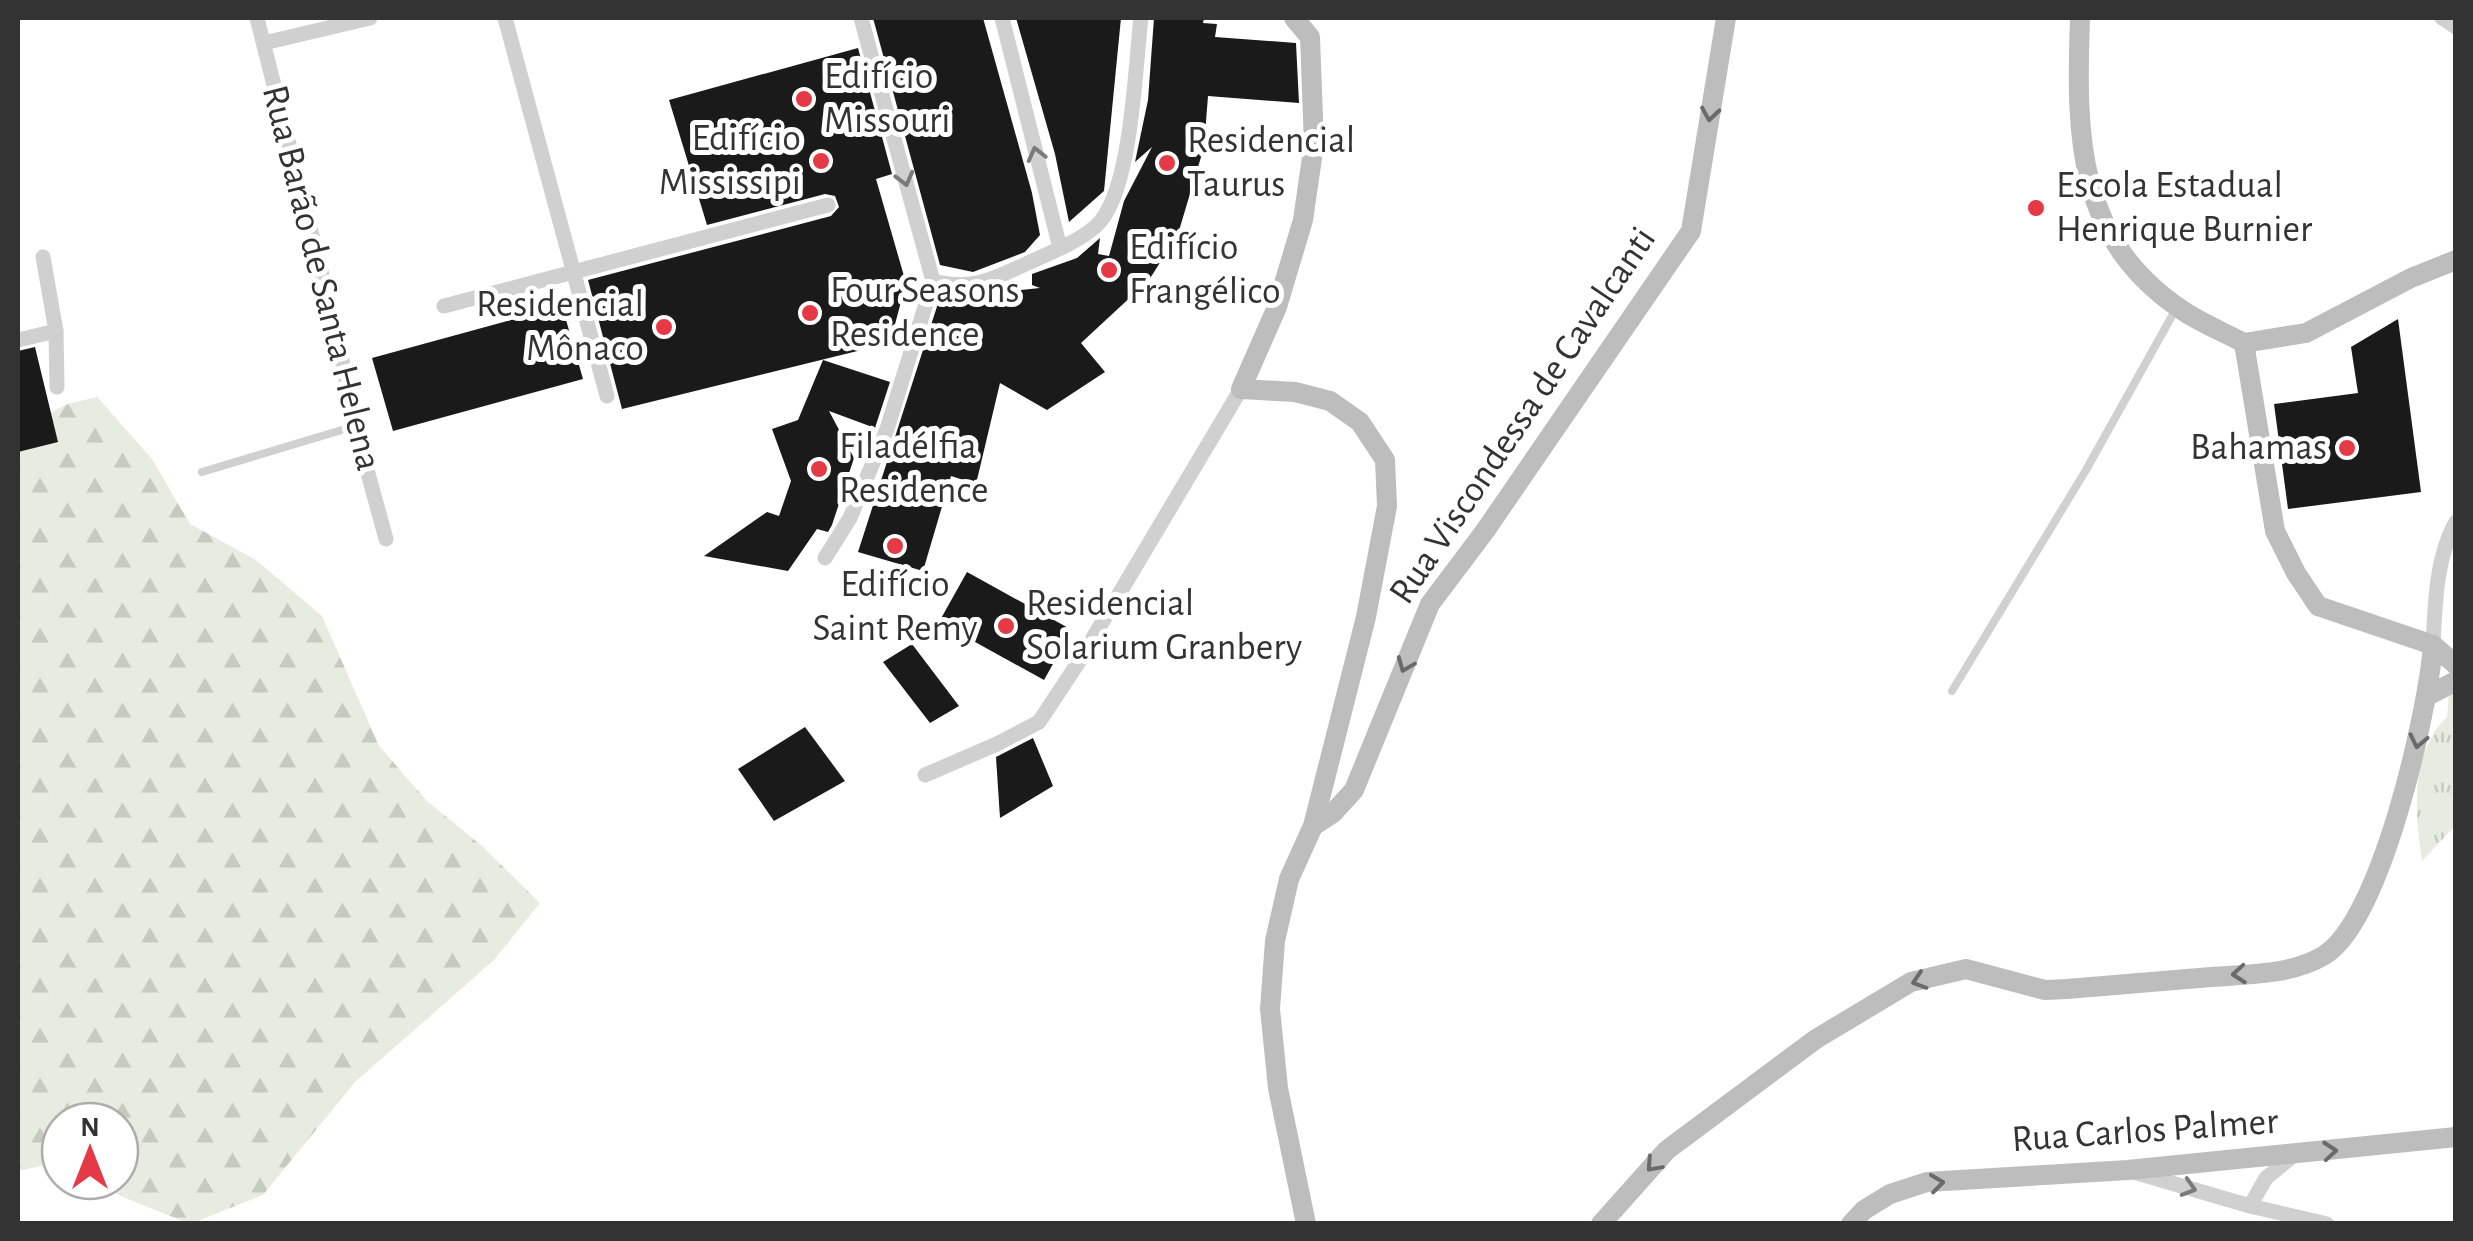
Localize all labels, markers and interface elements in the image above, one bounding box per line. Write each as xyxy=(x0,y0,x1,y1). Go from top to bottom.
place label: Edifício Missouri xyxy=(824,58,950,140)
street label: Rua Barão de Santa Helena xyxy=(255,81,387,475)
marker: Edifício Missouri xyxy=(793,88,815,110)
one-way arrow xyxy=(1700,105,1721,122)
place label: Edifício Mississipi xyxy=(659,120,801,202)
place label: Residencial Taurus xyxy=(1187,122,1355,204)
one-way arrow xyxy=(1027,146,1048,163)
marker: Edifício Mississipi xyxy=(810,150,832,172)
marker: Residencial Taurus xyxy=(1156,152,1178,174)
place label: Escola Estadual Henrique Burnier xyxy=(2056,167,2313,249)
one-way arrow xyxy=(894,170,915,187)
marker: Escola Estadual Henrique Burnier xyxy=(2025,197,2047,219)
street label: Rua Viscondessa de Cavalcanti xyxy=(1383,221,1663,611)
place label: Edifício Frangélico xyxy=(1129,229,1281,311)
marker: Edifício Frangélico xyxy=(1098,259,1120,281)
place label: Four Seasons Residence xyxy=(830,272,1020,354)
place label: Residencial Mônaco xyxy=(476,286,644,368)
marker: Four Seasons Residence xyxy=(799,302,821,324)
marker: Residencial Mônaco xyxy=(653,316,675,338)
place label: Filadélfia Residence xyxy=(839,428,988,510)
place label: Bahamas xyxy=(2190,429,2327,467)
marker: Bahamas xyxy=(2336,437,2358,459)
marker: Filadélfia Residence xyxy=(808,458,830,480)
marker: Edifício Saint Remy xyxy=(884,535,906,557)
place label: Edifício Saint Remy xyxy=(812,566,978,648)
place label: Residencial Solarium Granbery xyxy=(1026,585,1302,667)
marker: Residencial Solarium Granbery xyxy=(995,615,1017,637)
one-way arrow xyxy=(1397,655,1417,673)
one-way arrow xyxy=(2408,732,2429,749)
one-way arrow xyxy=(2231,963,2247,985)
one-way arrow xyxy=(1912,970,1929,990)
north arrow xyxy=(40,1101,140,1201)
street label: Rua Carlos Palmer xyxy=(2010,1103,2280,1159)
text: N xyxy=(80,1114,100,1142)
one-way arrow xyxy=(2323,1141,2339,1162)
one-way arrow xyxy=(1647,1153,1665,1172)
one-way arrow xyxy=(1929,1173,1945,1194)
one-way arrow xyxy=(2180,1176,2197,1197)

